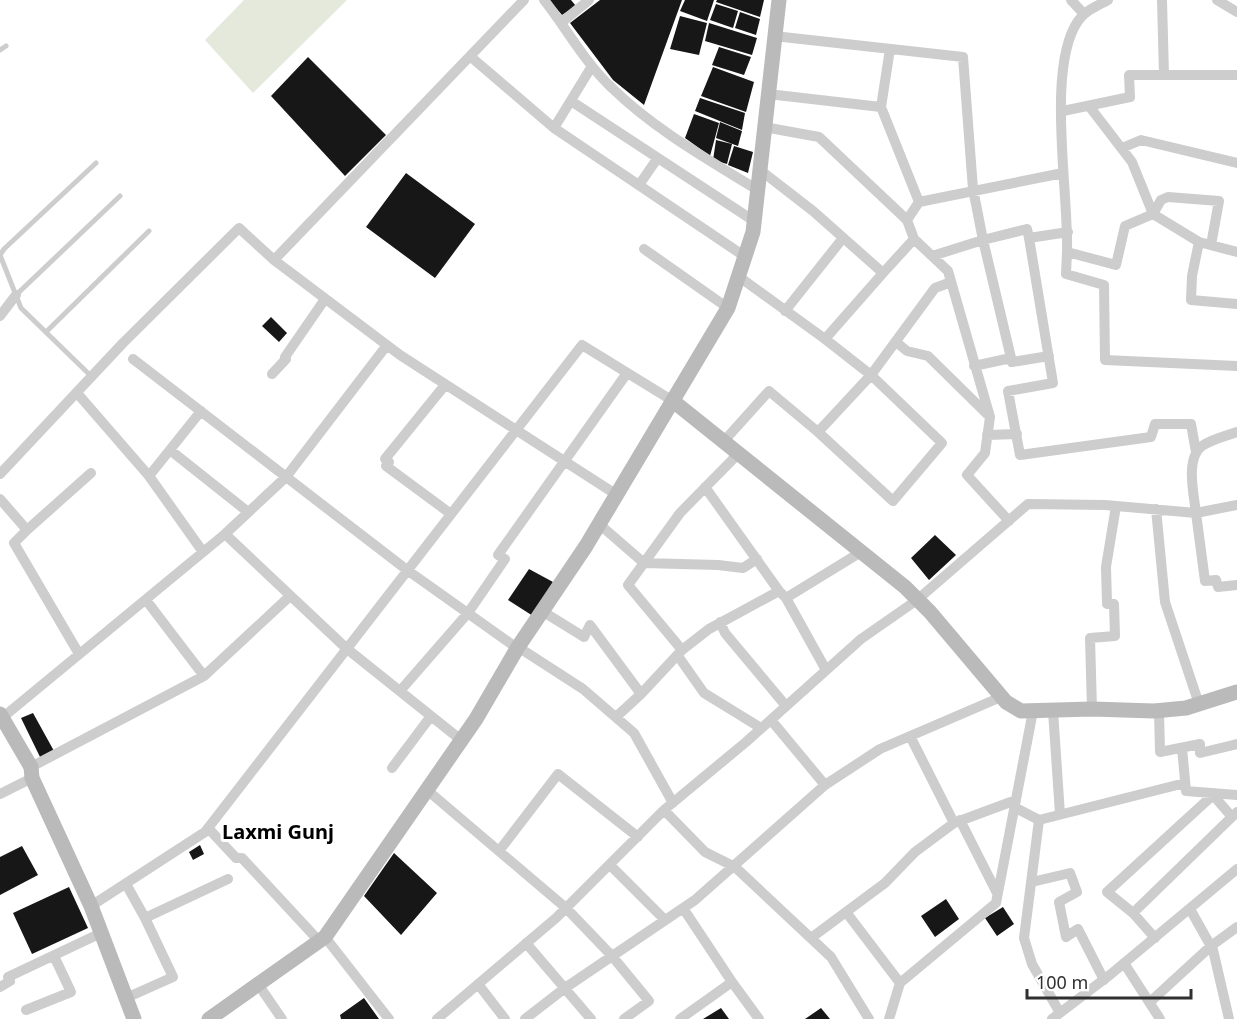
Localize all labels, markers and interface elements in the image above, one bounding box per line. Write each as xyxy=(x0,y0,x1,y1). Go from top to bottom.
district label: Laxmi Gunj xyxy=(222,818,334,845)
scale bar xyxy=(1027,962,1190,1000)
text: 100 m xyxy=(1036,970,1088,994)

